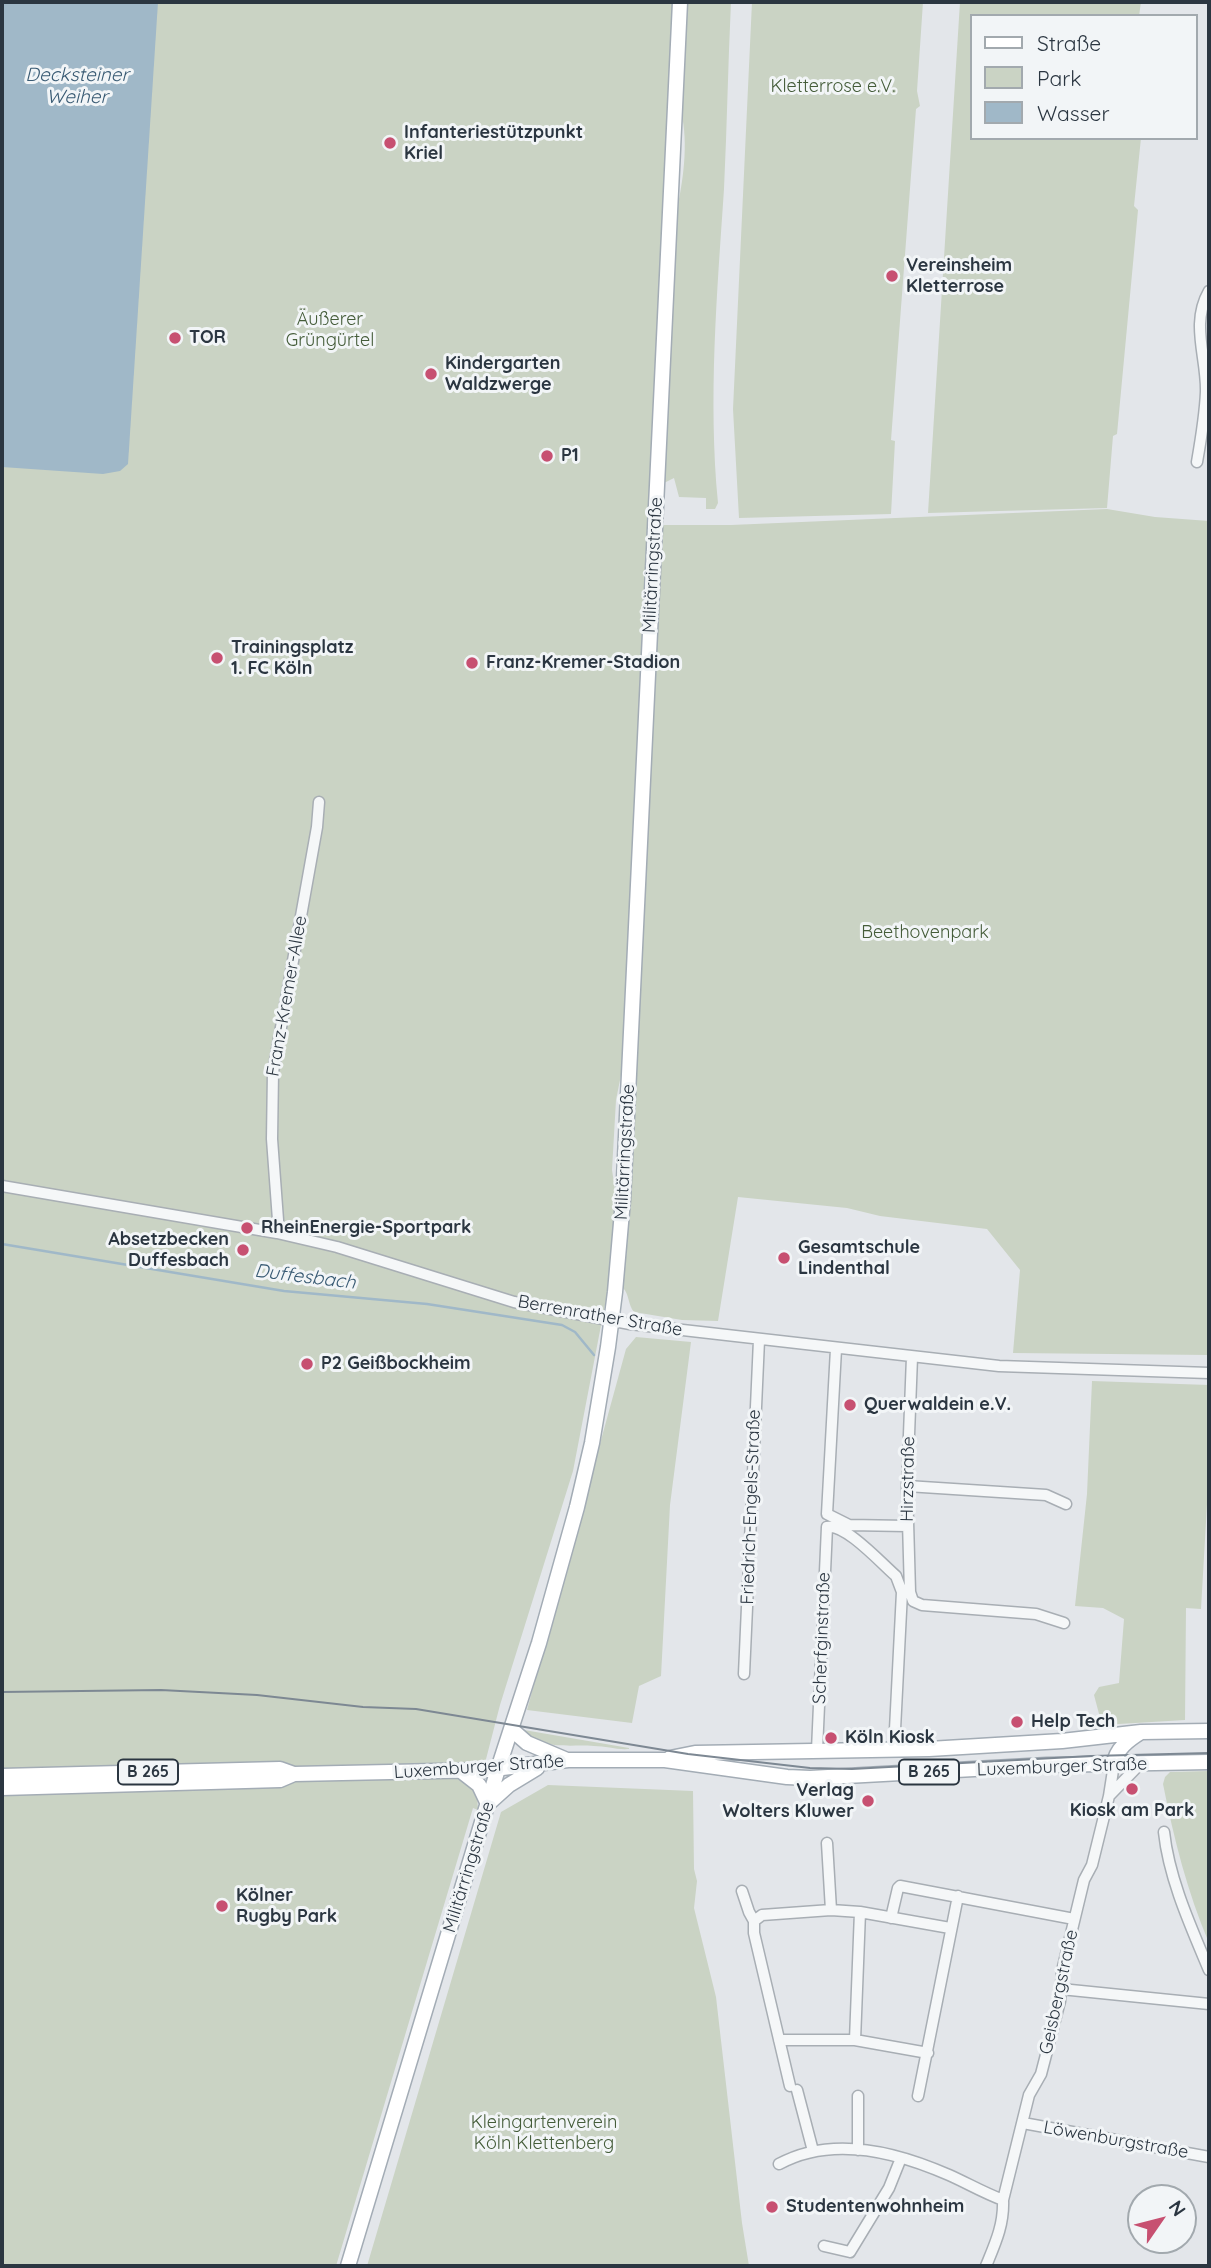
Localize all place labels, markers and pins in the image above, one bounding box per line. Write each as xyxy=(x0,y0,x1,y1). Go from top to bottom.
place label: Infanteriestützpunkt Kriel xyxy=(404,122,583,164)
marker: Infanteriestützpunkt Kriel xyxy=(382,135,398,151)
place label: Vereinsheim Kletterrose xyxy=(906,255,1012,298)
marker: Vereinsheim Kletterrose xyxy=(884,268,900,284)
place label: TOR xyxy=(189,327,226,349)
marker: TOR xyxy=(167,330,183,346)
place label: Kindergarten Waldzwerge xyxy=(445,353,560,396)
marker: Kindergarten Waldzwerge xyxy=(423,366,439,382)
place label: P1 xyxy=(561,445,579,467)
marker: P1 xyxy=(539,448,555,464)
place label: Trainingsplatz 1. FC Köln xyxy=(231,637,354,680)
marker: Trainingsplatz 1. FC Köln xyxy=(209,650,225,666)
place label: Franz-Kremer-Stadion xyxy=(486,652,680,674)
marker: Franz-Kremer-Stadion xyxy=(464,655,480,671)
place label: RheinEnergie-Sportpark xyxy=(261,1217,471,1239)
marker: RheinEnergie-Sportpark xyxy=(239,1220,255,1236)
place label: Absetzbecken Duffesbach xyxy=(108,1229,229,1272)
place label: Gesamtschule Lindenthal xyxy=(798,1237,920,1280)
marker: Absetzbecken Duffesbach xyxy=(235,1242,251,1258)
marker: Gesamtschule Lindenthal xyxy=(776,1250,792,1266)
place label: P2 Geißbockheim xyxy=(321,1353,471,1375)
marker: P2 Geißbockheim xyxy=(299,1356,315,1372)
place label: Querwaldein e.V. xyxy=(864,1394,1011,1416)
marker: Querwaldein e.V. xyxy=(842,1397,858,1413)
place label: Help Tech xyxy=(1031,1711,1115,1733)
marker: Help Tech xyxy=(1009,1714,1025,1730)
place label: Köln Kiosk xyxy=(845,1727,935,1749)
marker: Köln Kiosk xyxy=(823,1730,839,1746)
place label: Verlag Wolters Kluwer xyxy=(722,1780,854,1823)
marker: Kiosk am Park xyxy=(1124,1781,1140,1797)
marker: Verlag Wolters Kluwer xyxy=(860,1793,876,1809)
place label: Kiosk am Park xyxy=(1070,1800,1194,1822)
place label: Kölner Rugby Park xyxy=(236,1885,337,1927)
marker: Kölner Rugby Park xyxy=(214,1898,230,1914)
place label: Studentenwohnheim xyxy=(786,2196,964,2218)
marker: Studentenwohnheim xyxy=(764,2199,780,2215)

